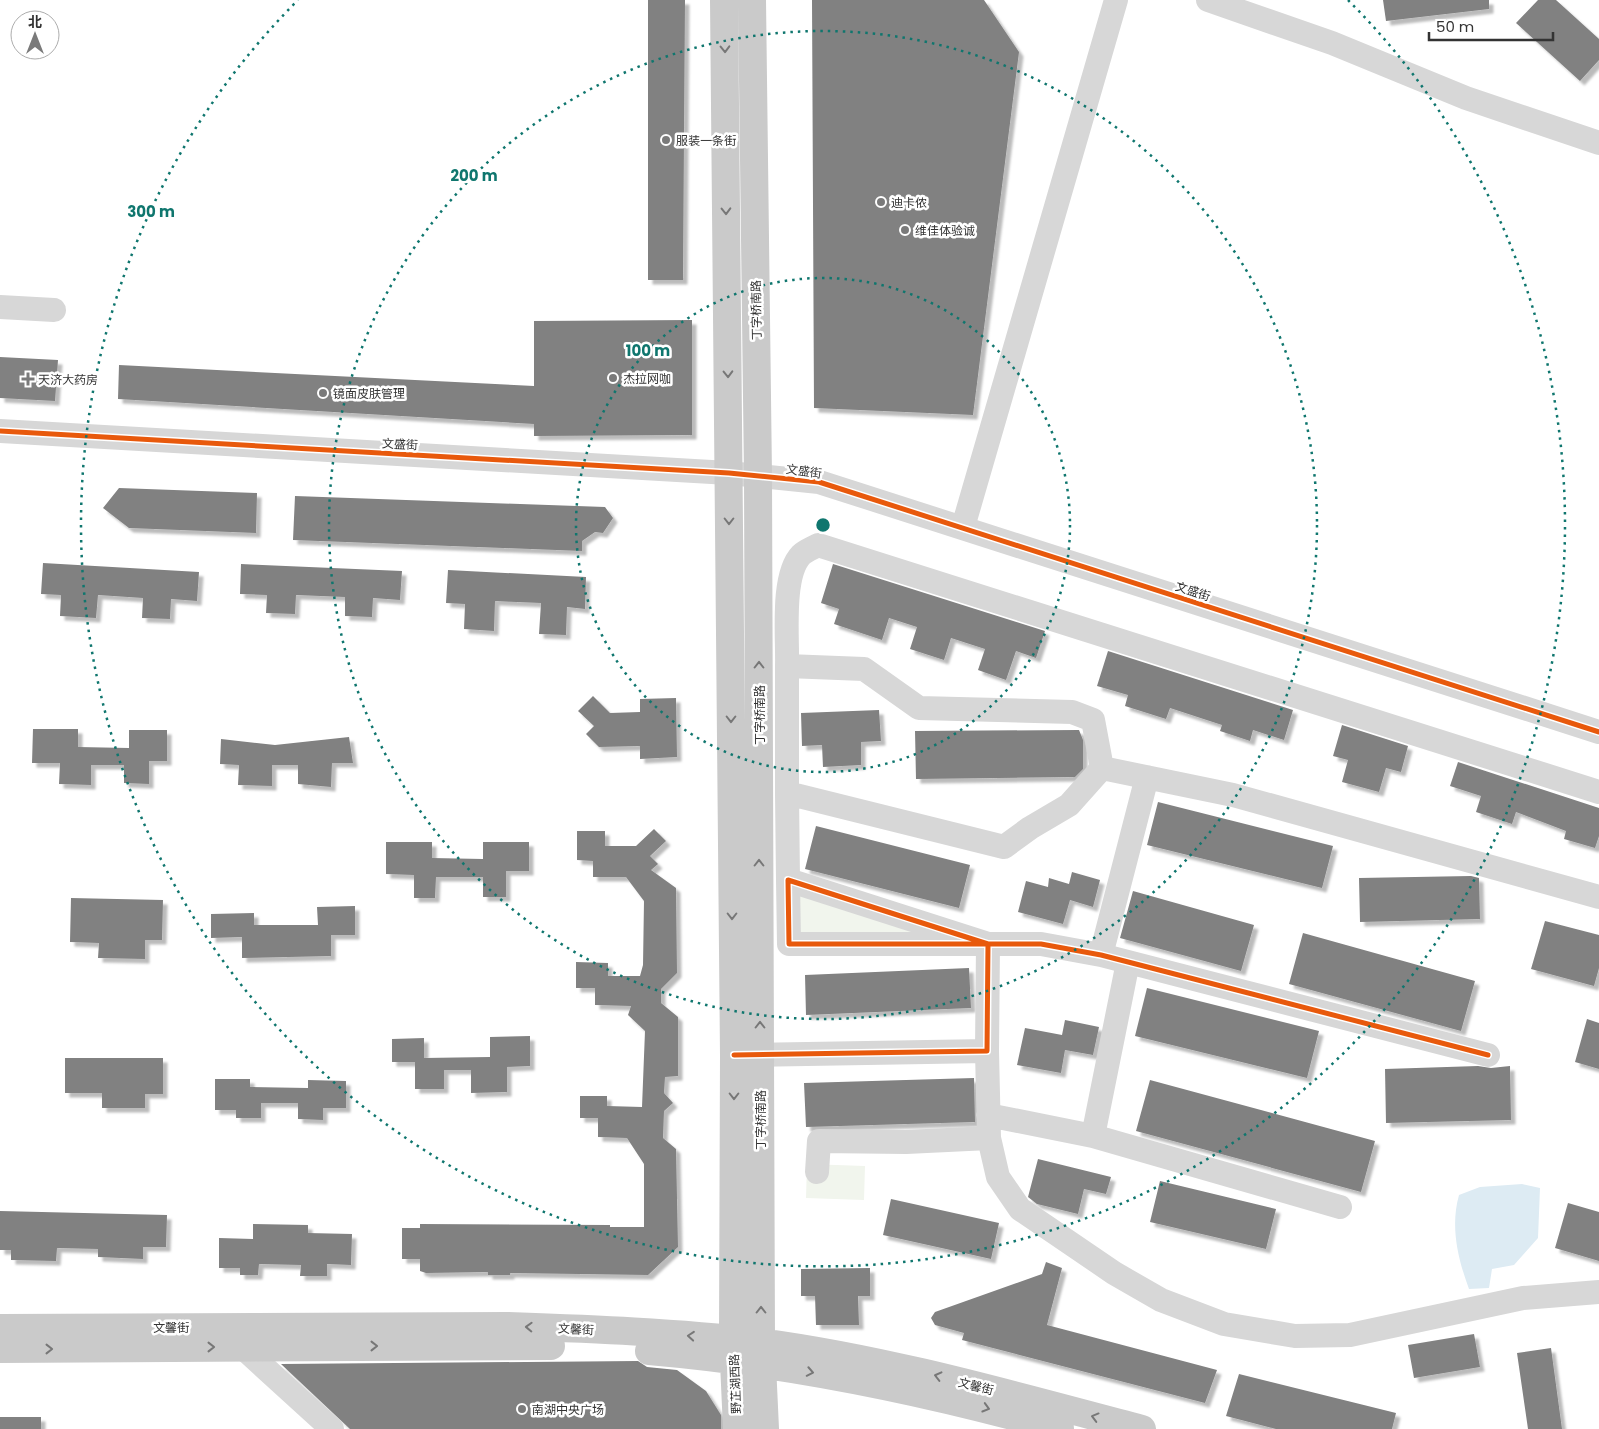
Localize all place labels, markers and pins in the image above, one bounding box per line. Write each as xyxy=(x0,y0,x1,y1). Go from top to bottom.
place label: 服装一条街 xyxy=(676,132,736,149)
marker: 服装一条街 xyxy=(660,134,672,146)
place label: 迪卡侬 xyxy=(891,194,927,211)
marker: 迪卡侬 xyxy=(875,196,887,208)
place label: 维佳体验诚 xyxy=(915,222,975,239)
marker: 维佳体验诚 xyxy=(899,224,911,236)
place label: 杰拉网咖 xyxy=(623,370,671,387)
place label: 天济大药房 xyxy=(38,371,98,388)
marker: 杰拉网咖 xyxy=(607,372,619,384)
marker: 天济大药房 xyxy=(22,373,34,385)
place label: 镜面皮肤管理 xyxy=(333,385,405,402)
marker: 镜面皮肤管理 xyxy=(317,387,329,399)
centre of rings xyxy=(814,516,832,534)
place label: 南湖中央广场 xyxy=(532,1401,604,1418)
marker: 南湖中央广场 xyxy=(516,1403,528,1415)

